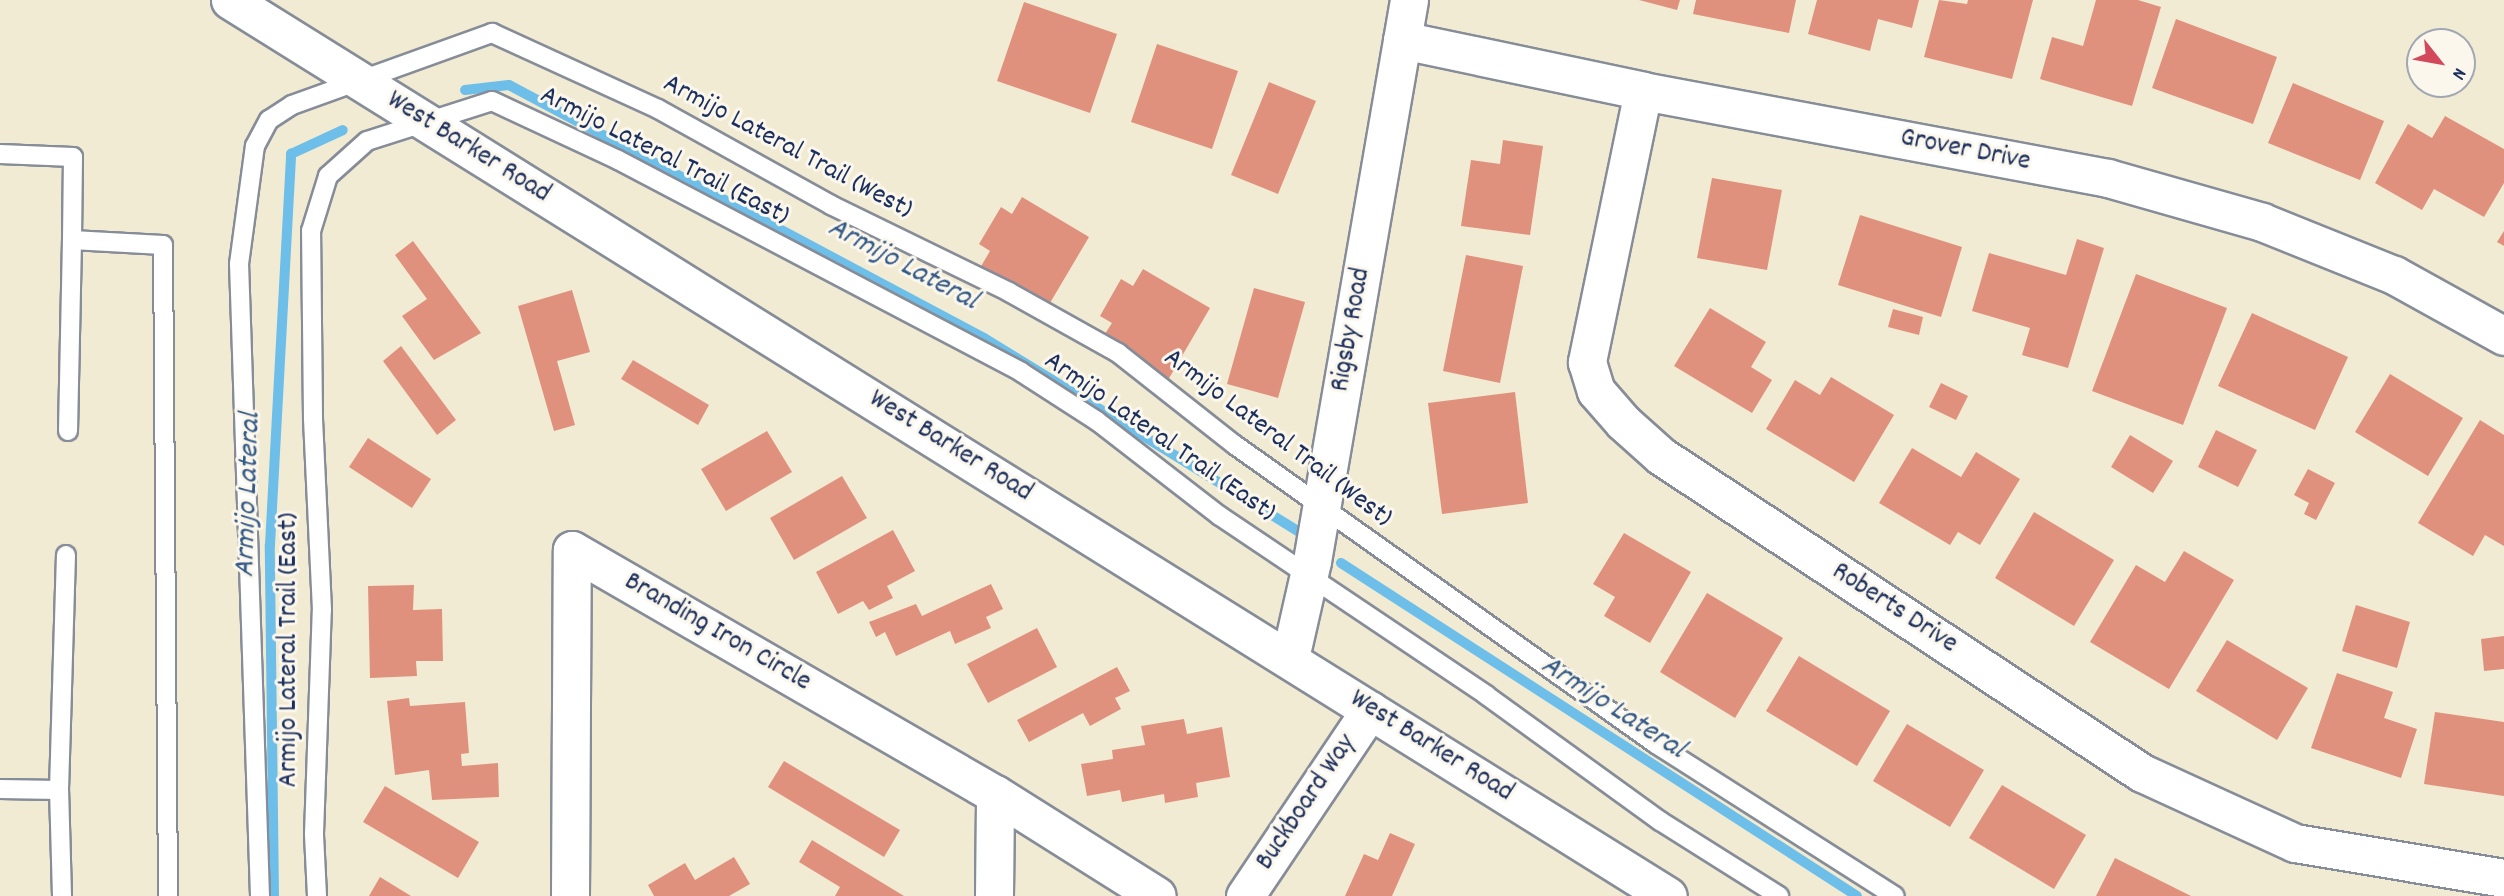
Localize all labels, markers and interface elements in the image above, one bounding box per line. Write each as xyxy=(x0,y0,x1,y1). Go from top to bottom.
north arrow xyxy=(2406,28,2476,98)
text: N xyxy=(2444,62,2472,84)
street label: Armijo Lateral Trail (West) xyxy=(657,68,917,228)
street label: Armijo Lateral Trail (East) xyxy=(534,80,794,234)
street label: West Barker Road xyxy=(380,84,556,212)
street label: Grover Drive xyxy=(1897,122,2033,180)
water label: Armijo Lateral xyxy=(821,211,983,321)
street label: Rigsby Road xyxy=(1325,266,1379,394)
street label: Armijo Lateral Trail (West) xyxy=(1156,342,1398,536)
street label: Armijo Lateral Trail (East) xyxy=(1037,345,1281,531)
street label: West Barker Road xyxy=(862,383,1038,511)
water label: Armijo Lateral xyxy=(229,412,271,578)
street label: Armijo Lateral Trail (East) xyxy=(273,513,307,787)
street label: Roberts Drive xyxy=(1825,556,1963,662)
street label: Branding Iron Circle xyxy=(618,566,816,700)
water label: Armijo Lateral xyxy=(1533,649,1691,769)
street label: West Barker Road xyxy=(1343,683,1519,811)
street label: Buckboard Way xyxy=(1249,729,1365,877)

